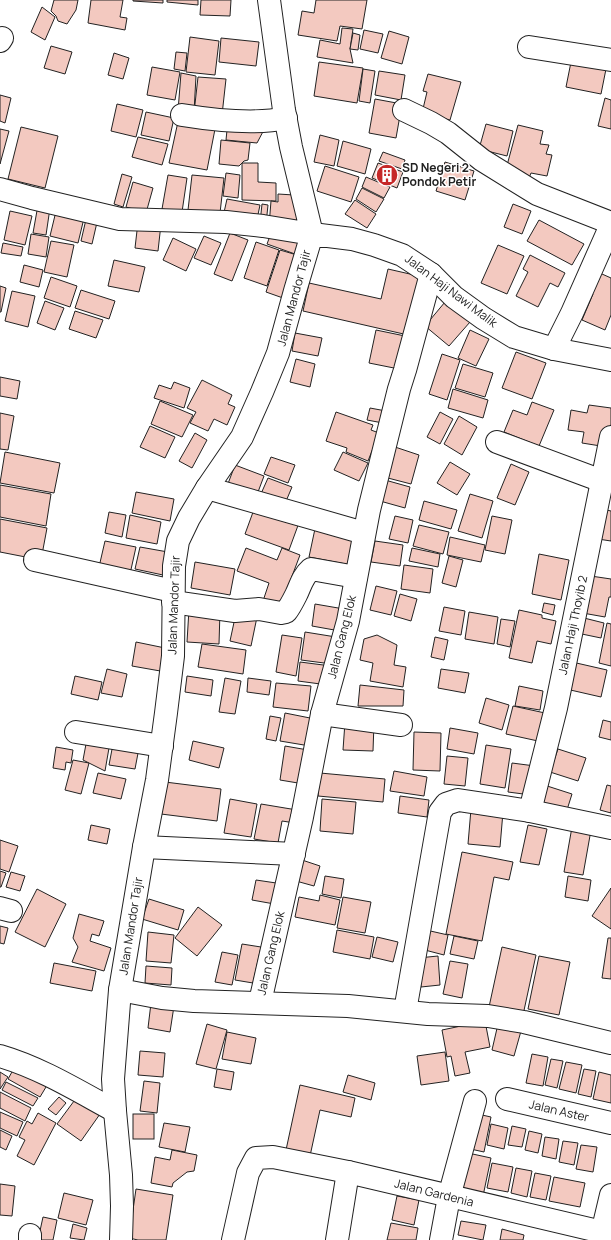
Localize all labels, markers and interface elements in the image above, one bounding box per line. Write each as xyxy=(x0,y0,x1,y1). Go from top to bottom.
place label: SD Negeri 2 Pondok Petir xyxy=(402,159,476,190)
building icon: SD Negeri 2 Pondok Petir xyxy=(374,162,400,188)
street label: Jalan Mandor Tajir xyxy=(272,247,315,348)
street label: Jalan Haji Nawi Malik xyxy=(402,250,502,332)
street label: Jalan Mandor Tajir xyxy=(163,554,184,655)
street label: Jalan Haji Thoyib 2 xyxy=(554,574,591,676)
street label: Jalan Gang Elok xyxy=(323,592,360,681)
street label: Jalan Mandor Tajir xyxy=(114,875,147,976)
street label: Jalan Gang Elok xyxy=(253,908,289,997)
street label: Jalan Aster xyxy=(527,1095,591,1126)
street label: Jalan Gardenia xyxy=(393,1174,476,1211)

